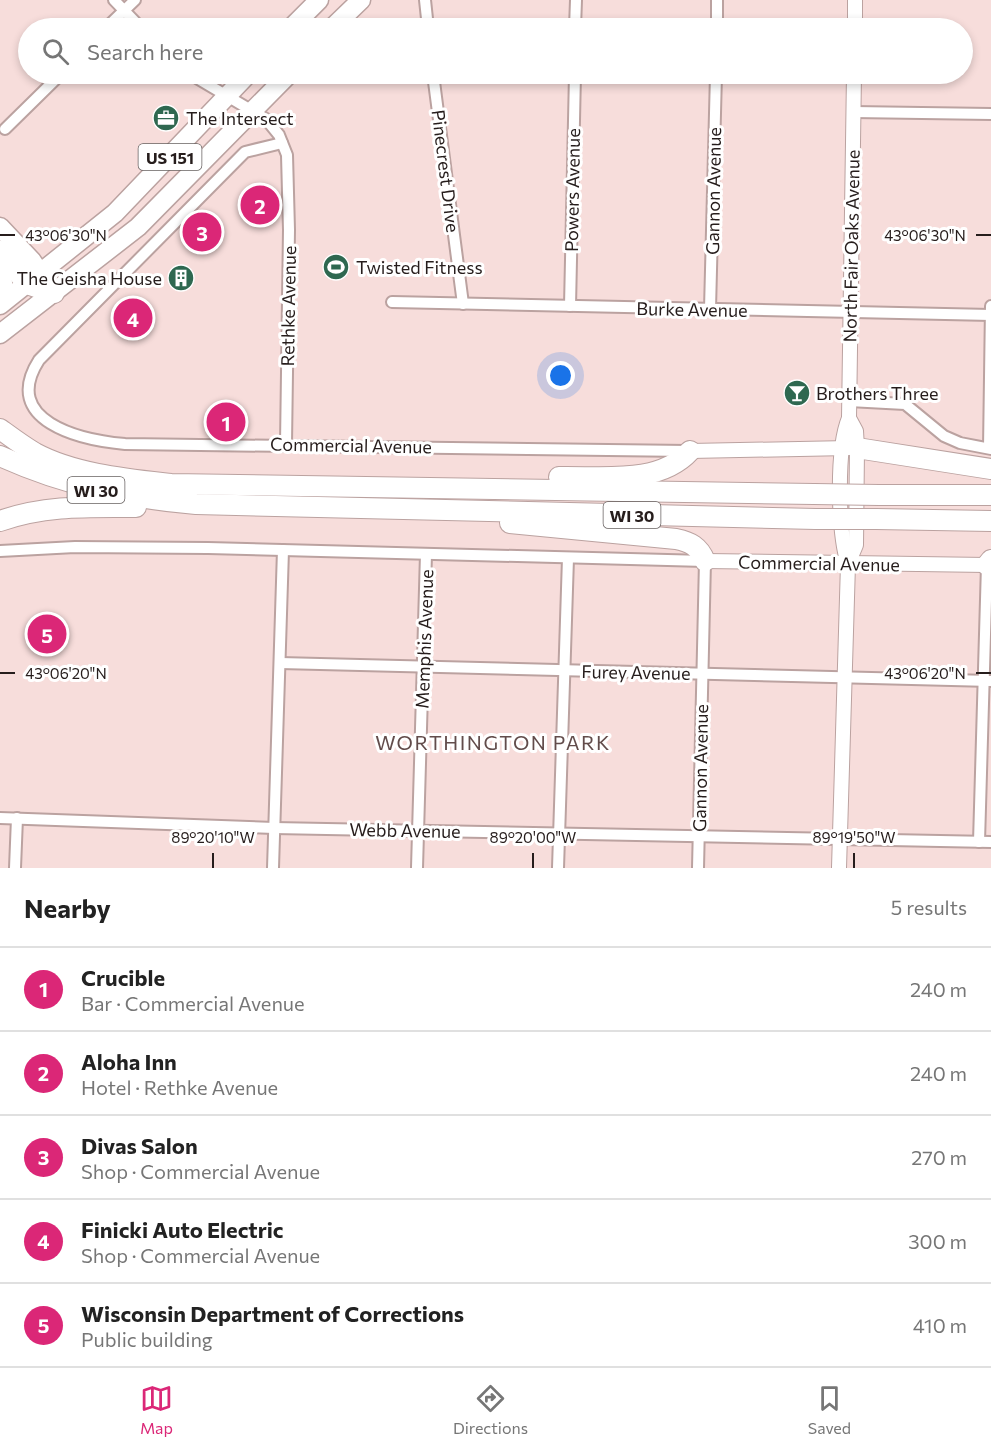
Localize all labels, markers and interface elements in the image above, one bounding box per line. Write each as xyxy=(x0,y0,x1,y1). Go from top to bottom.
search box xyxy=(18,18,973,84)
icon: search xyxy=(39,35,72,68)
text: Search here xyxy=(87,38,203,65)
office icon: The Intersect xyxy=(151,103,181,133)
place label: The Intersect xyxy=(186,107,294,129)
street label: Pinecrest Drive xyxy=(428,108,464,234)
street label: Gannon Avenue xyxy=(701,127,725,255)
street label: Powers Avenue xyxy=(560,128,584,252)
road number: US 151 xyxy=(138,144,201,170)
street label: North Fair Oaks Avenue xyxy=(838,149,864,343)
pin: 2 xyxy=(240,182,280,228)
pin: 3 xyxy=(182,210,222,254)
text: 43°06'30"N xyxy=(25,226,107,244)
text: 43°06'30"N xyxy=(884,226,966,244)
street label: Rethke Avenue xyxy=(276,245,300,367)
sports icon: Twisted Fitness xyxy=(321,252,351,282)
place label: Twisted Fitness xyxy=(356,256,483,278)
building icon: The Geisha House xyxy=(166,263,196,293)
place label: The Geisha House xyxy=(17,267,162,289)
pin: 4 xyxy=(114,296,152,340)
street label: Burke Avenue xyxy=(636,297,748,321)
your location xyxy=(546,361,575,390)
bar icon: Brothers Three xyxy=(782,378,812,408)
place label: Brothers Three xyxy=(816,382,939,404)
pin: 1 xyxy=(206,400,246,444)
street label: Commercial Avenue xyxy=(270,433,432,457)
road number: WI 30 xyxy=(68,477,124,503)
road number: WI 30 xyxy=(604,502,660,528)
street label: Commercial Avenue xyxy=(738,551,900,575)
street label: Memphis Avenue xyxy=(411,569,437,709)
pin: 5 xyxy=(28,612,66,656)
street label: Furey Avenue xyxy=(581,660,691,684)
text: 43°06'20"N xyxy=(25,664,107,682)
text: 43°06'20"N xyxy=(884,664,966,682)
street label: Gannon Avenue xyxy=(688,704,712,832)
district label: WORTHINGTON PARK xyxy=(375,730,611,754)
street label: Webb Avenue xyxy=(349,818,461,842)
text: 89°20'10"W xyxy=(171,828,255,846)
text: 89°20'00"W xyxy=(490,828,576,846)
text: 89°19'50"W xyxy=(812,828,896,846)
text: Nearby xyxy=(24,892,111,923)
text: 5 results xyxy=(891,895,967,919)
text: Crucible xyxy=(81,964,165,991)
text: 1 xyxy=(39,977,48,1001)
text: 240 m xyxy=(910,977,967,1001)
text: Bar · Commercial Avenue xyxy=(81,991,305,1015)
text: Aloha Inn xyxy=(81,1048,177,1075)
text: 2 xyxy=(38,1061,49,1085)
text: 240 m xyxy=(910,1061,967,1085)
text: Hotel · Rethke Avenue xyxy=(81,1075,278,1099)
text: Divas Salon xyxy=(81,1132,198,1159)
text: 3 xyxy=(38,1145,49,1169)
text: 270 m xyxy=(911,1145,967,1169)
text: Shop · Commercial Avenue xyxy=(81,1159,320,1183)
text: Finicki Auto Electric xyxy=(81,1216,284,1243)
text: 4 xyxy=(37,1229,50,1253)
text: 300 m xyxy=(908,1229,967,1253)
text: Shop · Commercial Avenue xyxy=(81,1243,320,1267)
text: Wisconsin Department of Corrections xyxy=(81,1300,464,1327)
text: 5 xyxy=(38,1313,49,1337)
text: 410 m xyxy=(913,1313,967,1337)
text: Public building xyxy=(81,1327,213,1351)
tab: Map xyxy=(140,1382,173,1437)
tab: Directions xyxy=(453,1382,528,1437)
tab: Saved xyxy=(808,1382,851,1437)

